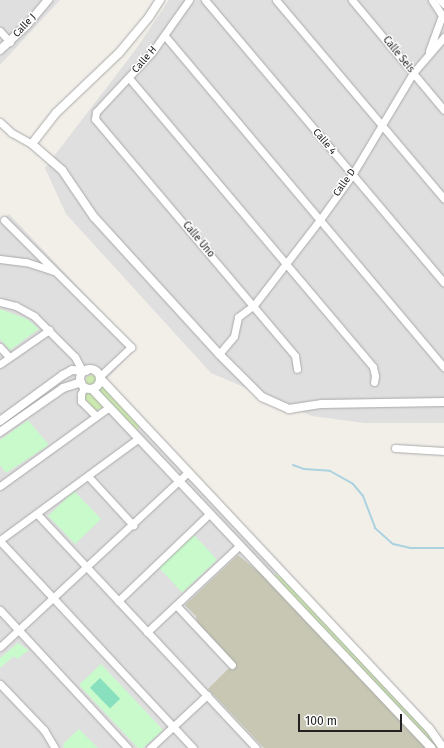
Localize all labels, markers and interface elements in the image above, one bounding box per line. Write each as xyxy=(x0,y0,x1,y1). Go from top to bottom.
street label: Calle J xyxy=(11,12,39,40)
street label: Calle Seis xyxy=(380,34,416,76)
street label: Calle H xyxy=(130,44,160,76)
street label: Calle 4 xyxy=(310,127,338,157)
street label: Calle D xyxy=(331,167,359,199)
street label: Calle Uno xyxy=(180,220,216,260)
scale bar xyxy=(300,706,404,732)
text: 100 m xyxy=(305,714,337,728)

